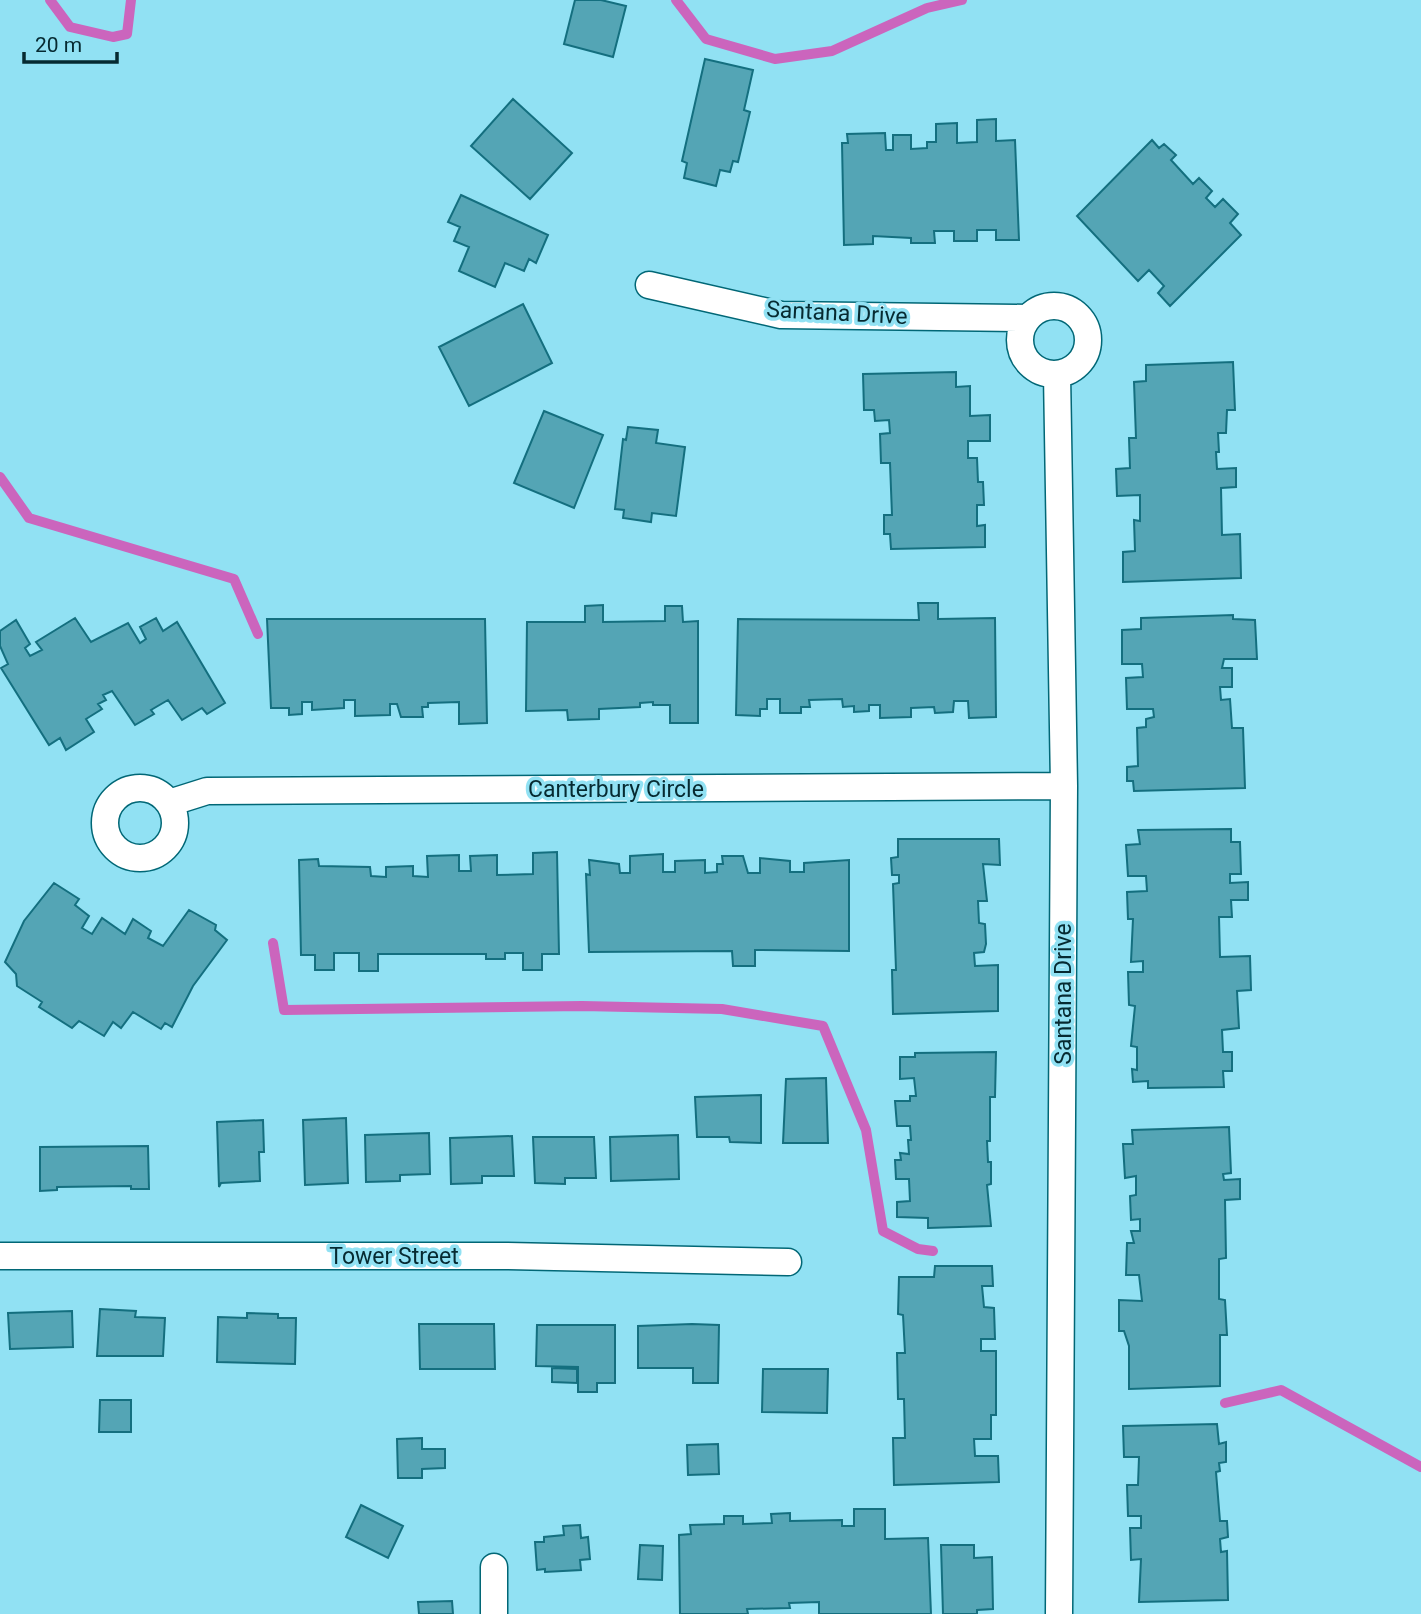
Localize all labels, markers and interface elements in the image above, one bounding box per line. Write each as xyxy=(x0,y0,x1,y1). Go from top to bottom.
scale bar xyxy=(24,21,117,65)
text: 20 m xyxy=(35,33,82,57)
street label: Santana Drive xyxy=(766,296,908,330)
street label: Canterbury Circle xyxy=(528,776,704,803)
street label: Santana Drive xyxy=(1050,923,1077,1065)
street label: Tower Street xyxy=(329,1243,459,1270)

